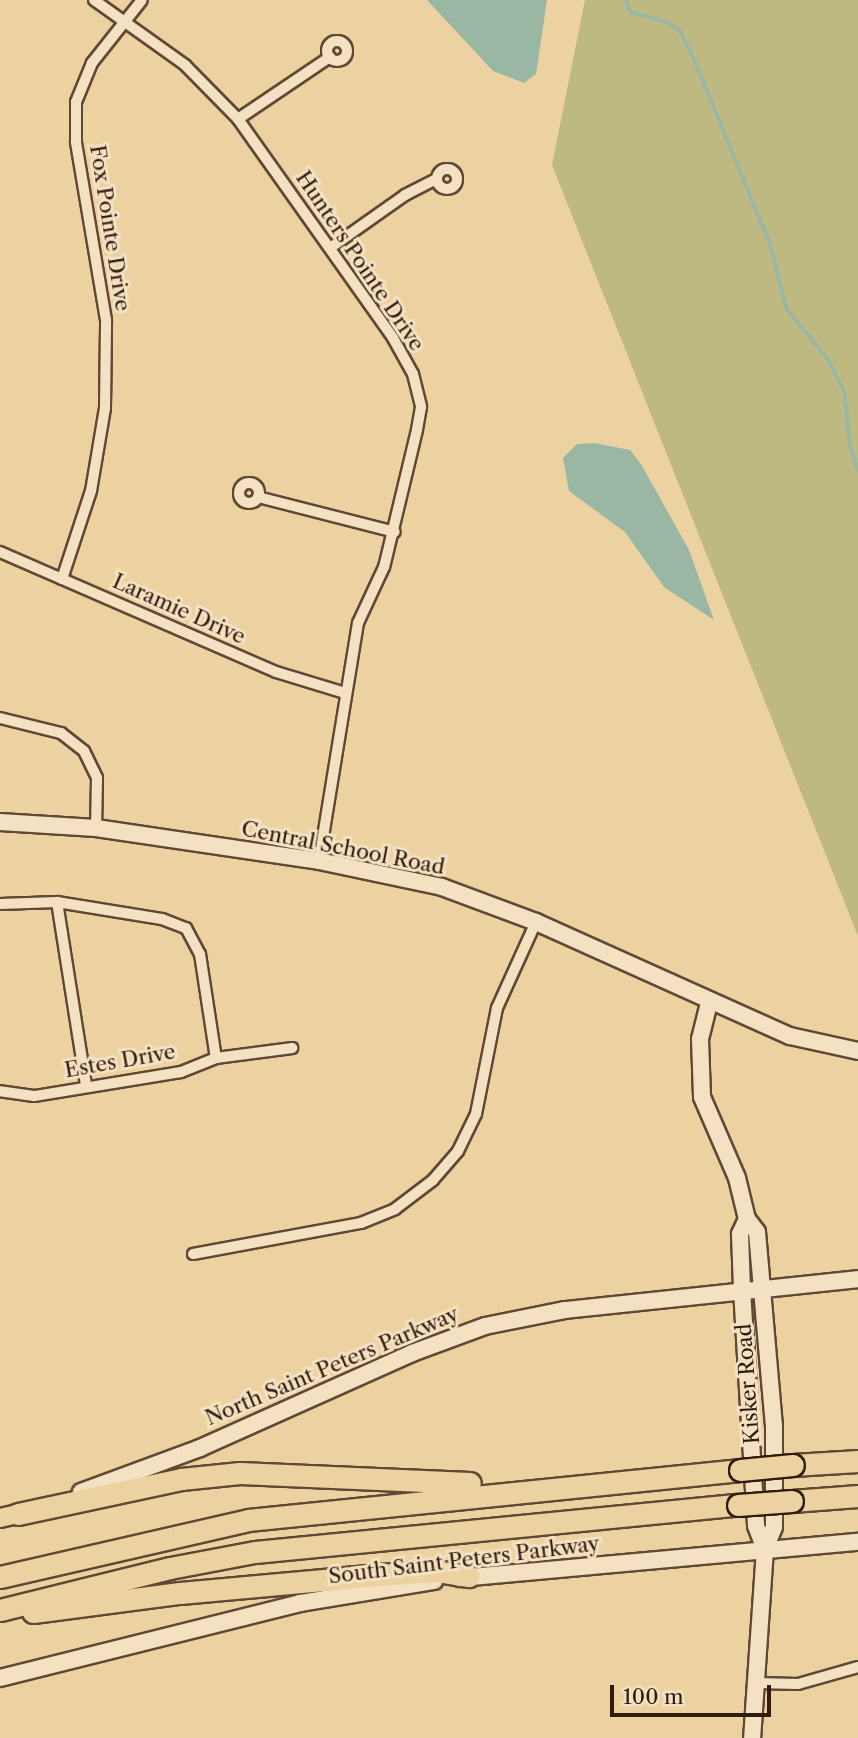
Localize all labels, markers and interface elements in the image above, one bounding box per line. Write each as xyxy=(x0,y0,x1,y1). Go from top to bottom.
street label: Fox Pointe Drive xyxy=(84,143,136,313)
street label: Hunters Pointe Drive xyxy=(290,166,430,356)
street label: Laramie Drive xyxy=(109,569,249,649)
street label: Central School Road xyxy=(239,816,447,880)
street label: Estes Drive xyxy=(63,1039,177,1083)
street label: North Saint Peters Parkway xyxy=(202,1301,462,1431)
street label: Kisker Road xyxy=(731,1323,765,1445)
street label: South Saint Peters Parkway xyxy=(327,1531,601,1589)
scale bar xyxy=(613,1672,774,1716)
text: 100 m xyxy=(623,1684,684,1709)

